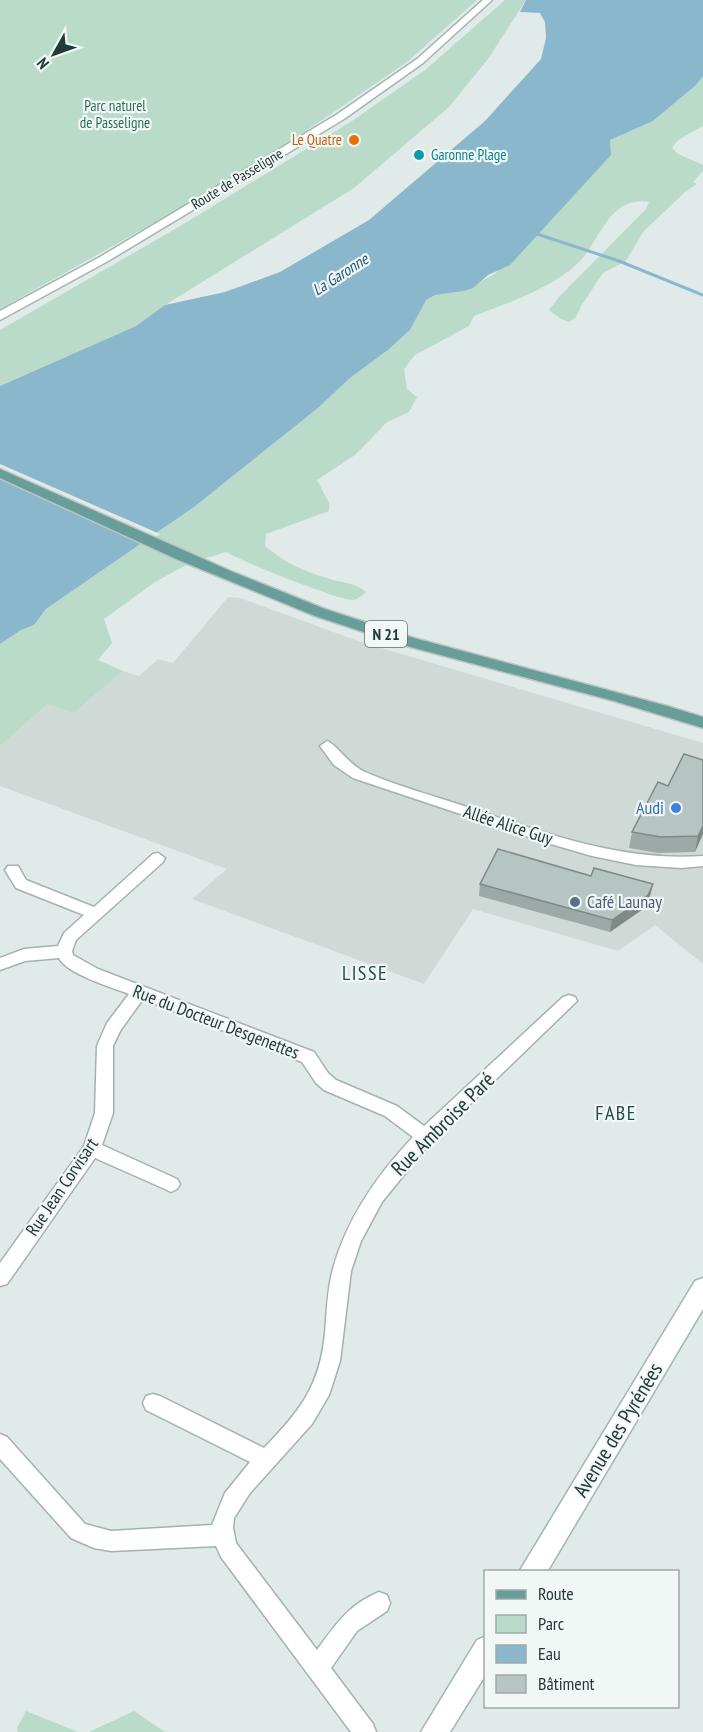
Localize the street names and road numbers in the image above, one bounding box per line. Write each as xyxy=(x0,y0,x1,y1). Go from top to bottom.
street label: Route de Passeligne xyxy=(187,144,286,213)
road number: N 21 xyxy=(365,621,407,647)
street label: Allée Alice Guy xyxy=(461,799,556,850)
street label: Rue du Docteur Desgenettes xyxy=(130,979,303,1064)
street label: Rue Ambroise Paré xyxy=(385,1066,500,1181)
street label: Rue Jean Corvisart xyxy=(20,1133,103,1240)
street label: Avenue des Pyrénées xyxy=(567,1358,668,1502)

